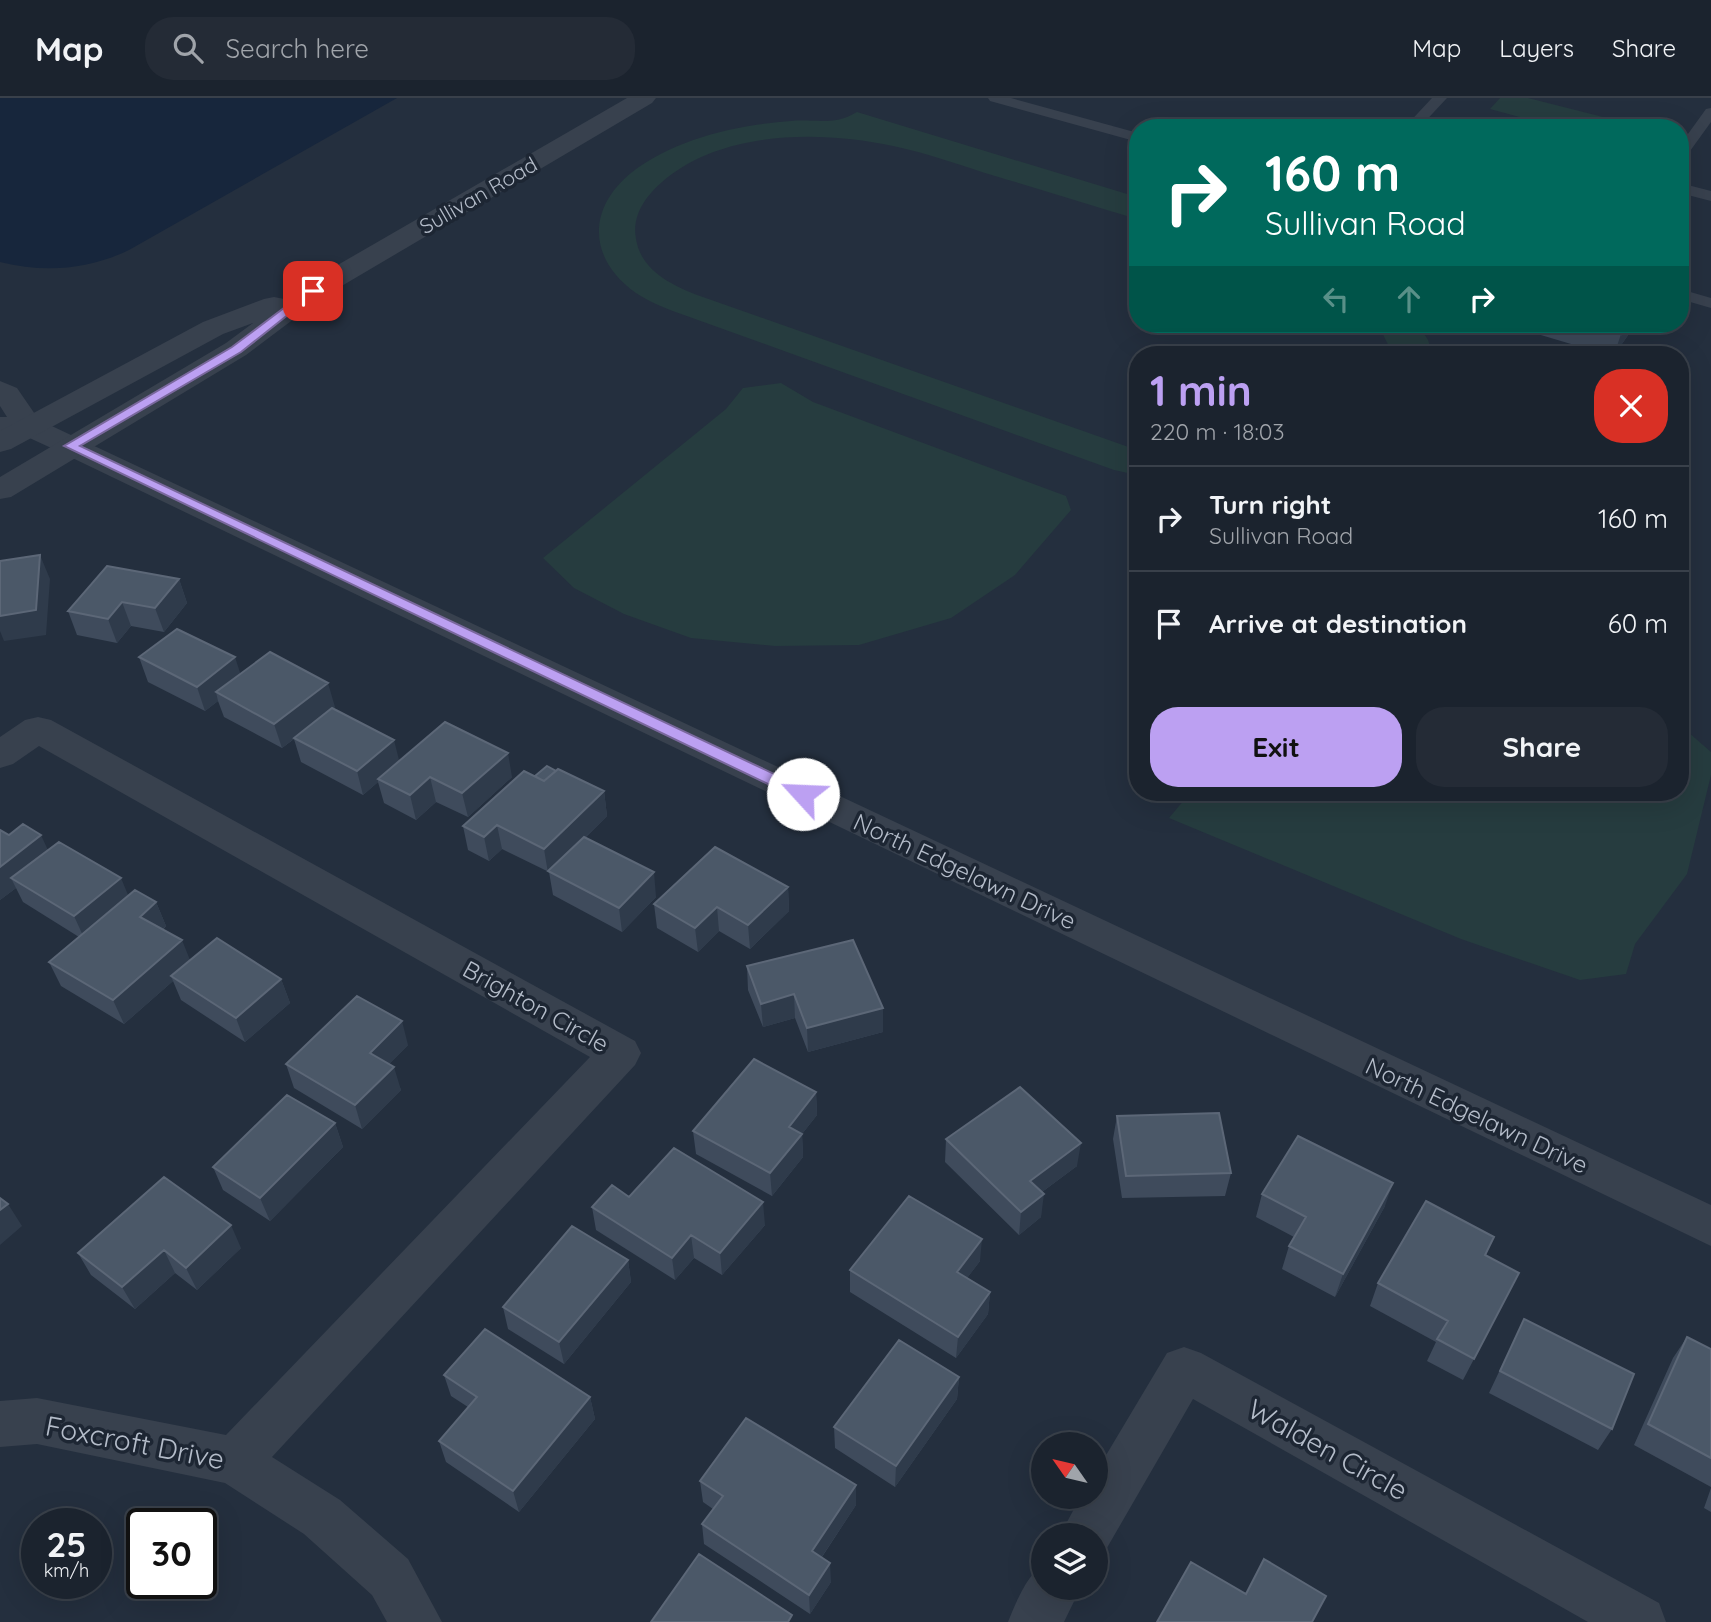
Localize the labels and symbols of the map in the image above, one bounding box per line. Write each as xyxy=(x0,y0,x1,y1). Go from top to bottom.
street label: Sullivan Road xyxy=(414,151,542,239)
pin xyxy=(283,261,343,321)
position arrow xyxy=(766,757,840,831)
street label: North Edgelawn Drive xyxy=(849,806,1081,936)
street label: Brighton Circle xyxy=(458,954,614,1058)
street label: North Edgelawn Drive xyxy=(1361,1050,1593,1180)
street label: Walden Circle xyxy=(1242,1391,1414,1507)
street label: Foxcroft Drive xyxy=(43,1408,227,1476)
north arrow xyxy=(1031,1432,1108,1508)
speed limit sign: 30 xyxy=(126,1508,217,1599)

